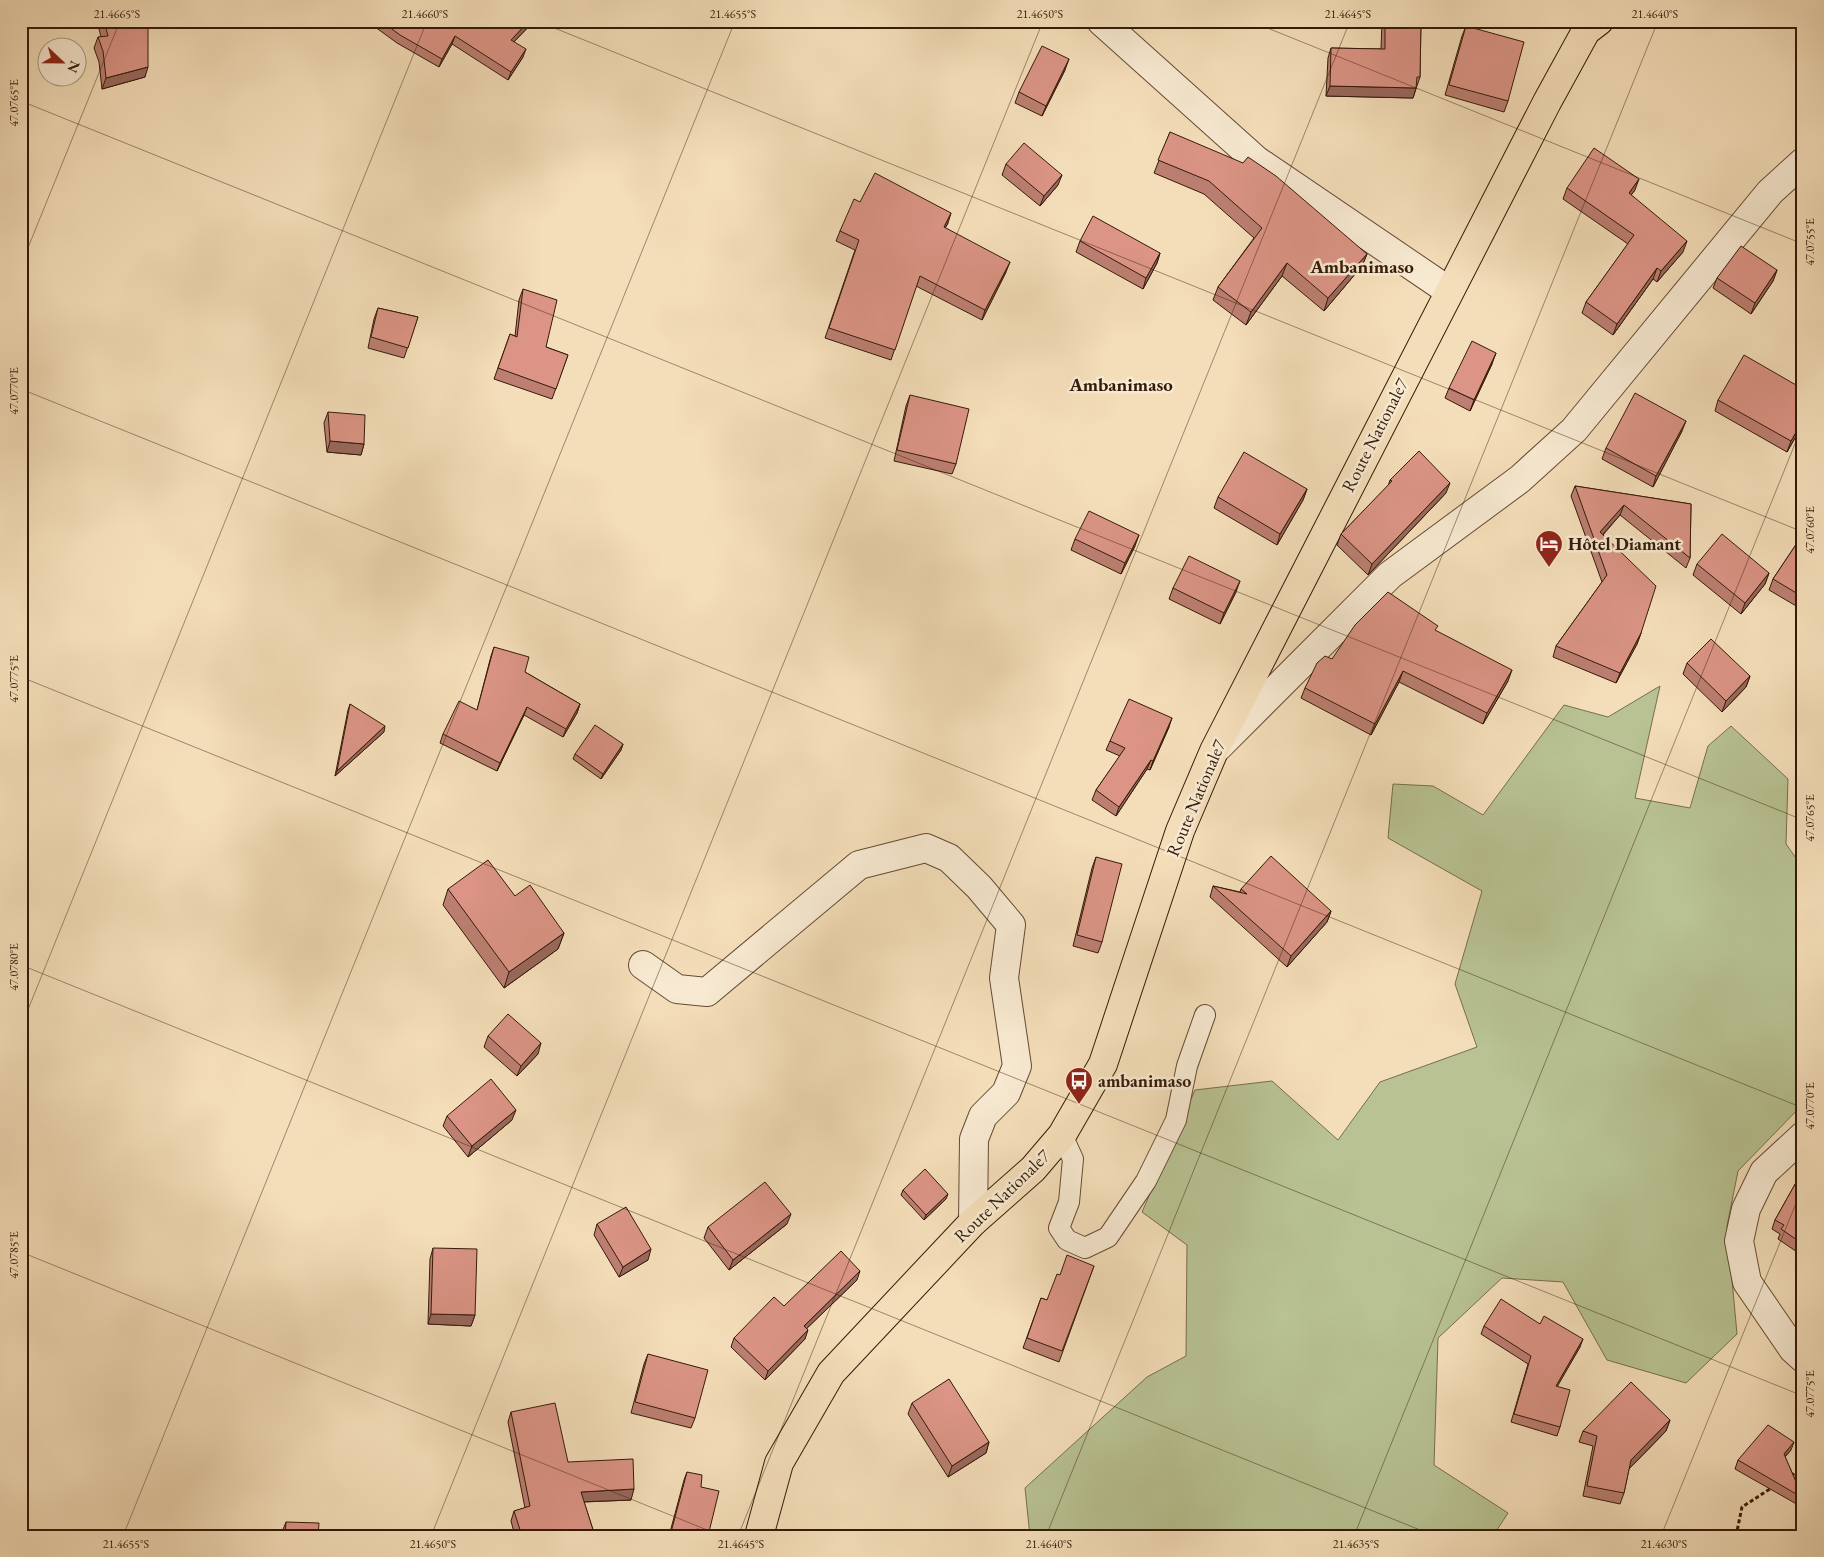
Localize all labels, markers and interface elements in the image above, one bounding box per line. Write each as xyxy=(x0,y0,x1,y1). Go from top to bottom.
text: 21.4665°S xyxy=(94,6,141,22)
text: 21.4660°S xyxy=(402,6,449,22)
text: 21.4655°S xyxy=(710,6,757,22)
text: 21.4650°S xyxy=(1017,6,1064,22)
text: 21.4645°S xyxy=(1325,6,1372,22)
text: 21.4640°S xyxy=(1632,6,1679,22)
north arrow xyxy=(38,38,88,88)
text: N xyxy=(63,58,85,76)
text: 47.0765°E xyxy=(6,79,22,127)
text: 47.0755°E xyxy=(1802,218,1818,266)
district label: Ambanimaso xyxy=(1309,254,1414,279)
text: 47.0770°E xyxy=(6,367,22,415)
district label: Ambanimaso xyxy=(1068,372,1173,397)
street label: Route Nationale7 xyxy=(1336,374,1413,495)
text: 47.0760°E xyxy=(1802,506,1818,554)
hotel icon: Hôtel Diamant xyxy=(1534,529,1564,568)
place label: Hôtel Diamant xyxy=(1568,532,1681,555)
text: 47.0775°E xyxy=(6,655,22,703)
street label: Route Nationale7 xyxy=(1161,736,1231,860)
text: 47.0765°E xyxy=(1802,794,1818,842)
text: 47.0780°E xyxy=(6,943,22,991)
bus stop icon: ambanimaso xyxy=(1064,1066,1094,1105)
place label: ambanimaso xyxy=(1098,1069,1191,1092)
text: 47.0770°E xyxy=(1802,1082,1818,1130)
street label: Route Nationale7 xyxy=(949,1144,1055,1247)
text: 47.0785°E xyxy=(6,1231,22,1279)
text: 47.0775°E xyxy=(1802,1370,1818,1418)
text: 21.4655°S xyxy=(103,1536,150,1552)
text: 21.4650°S xyxy=(410,1536,457,1552)
text: 21.4645°S xyxy=(718,1536,765,1552)
text: 21.4640°S xyxy=(1026,1536,1073,1552)
text: 21.4635°S xyxy=(1333,1536,1380,1552)
text: 21.4630°S xyxy=(1641,1536,1688,1552)

